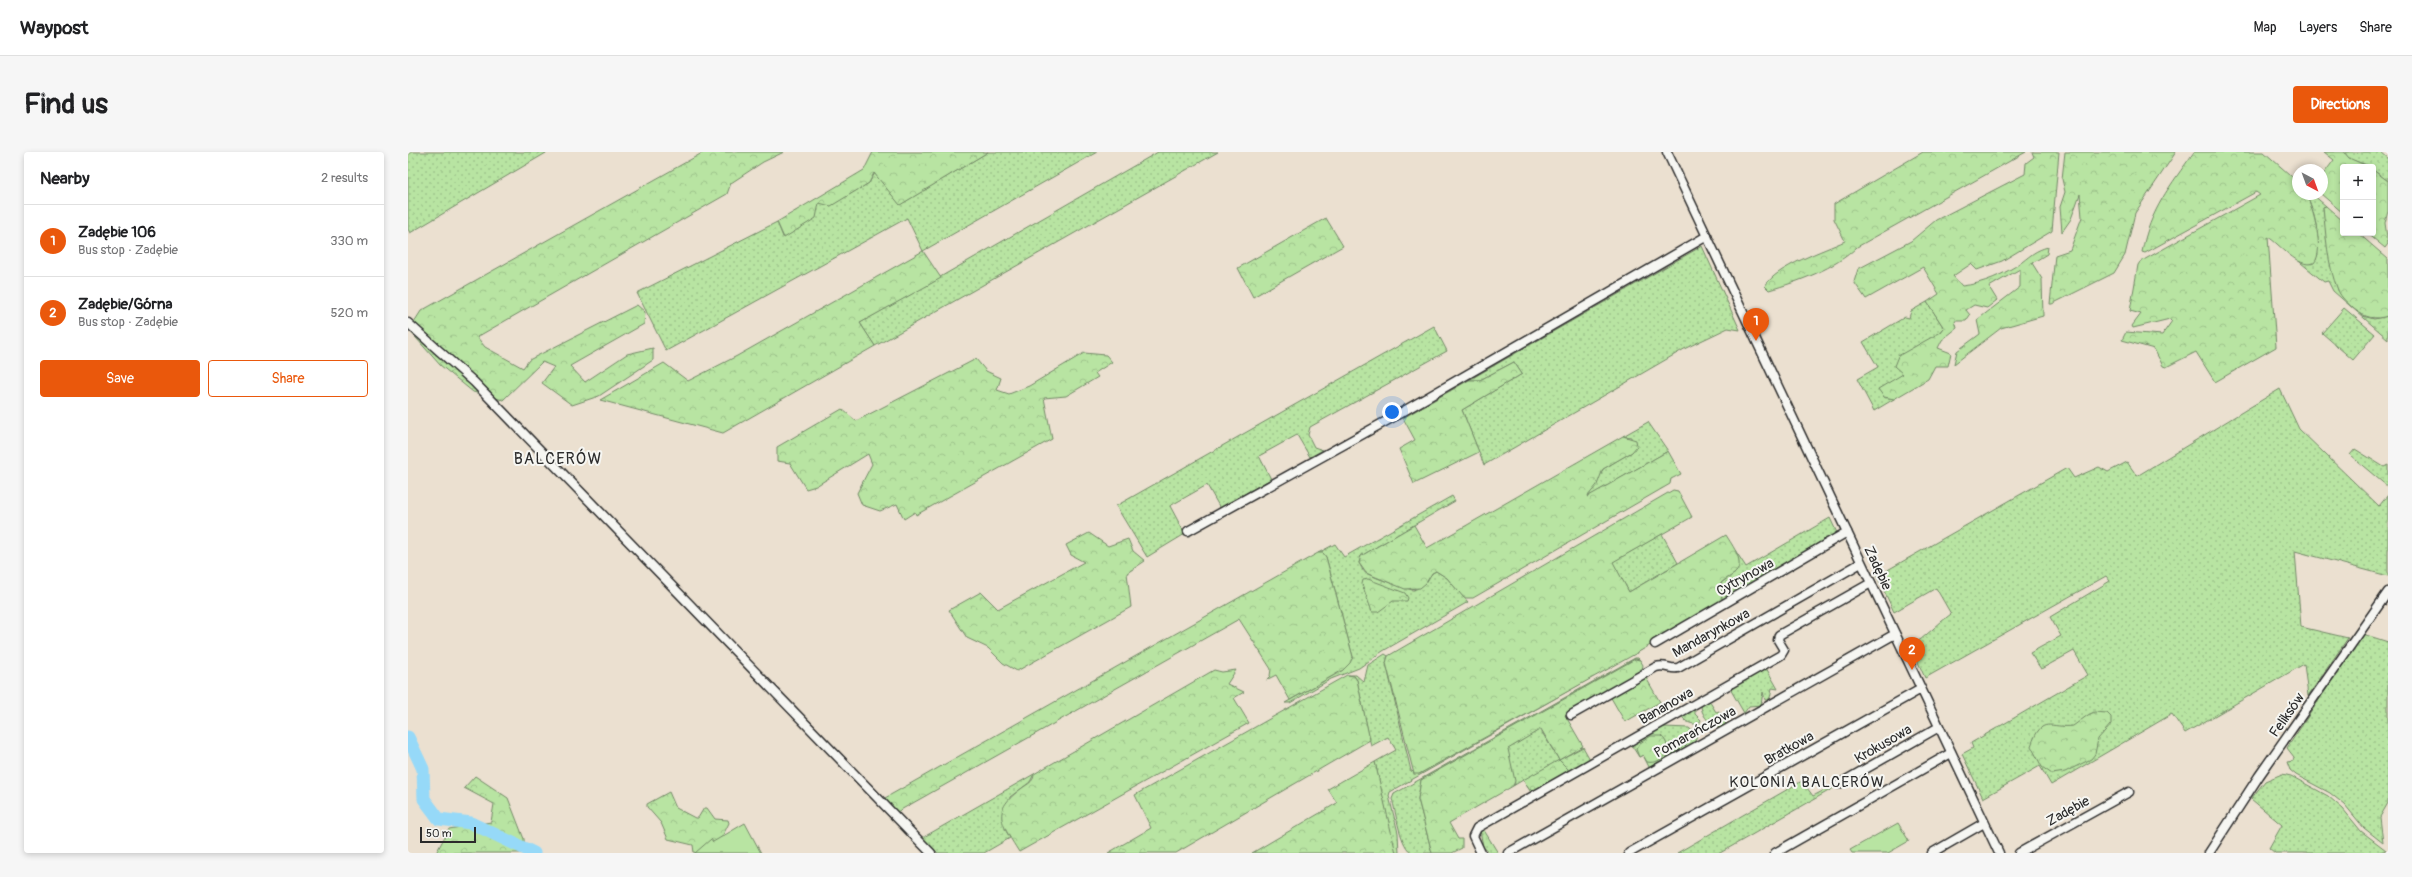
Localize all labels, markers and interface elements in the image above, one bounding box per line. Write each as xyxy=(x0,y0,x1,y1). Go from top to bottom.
text: Waypost xyxy=(20,16,89,40)
text: Map xyxy=(2254,19,2277,36)
text: Layers xyxy=(2299,19,2337,36)
text: Share xyxy=(2359,19,2392,36)
button: Directions xyxy=(2293,86,2388,123)
text: Find us xyxy=(24,87,108,122)
north arrow xyxy=(2292,164,2328,200)
map controls xyxy=(2340,164,2376,236)
button: + xyxy=(2340,164,2376,200)
text: Nearby xyxy=(40,168,89,189)
text: 2 results xyxy=(321,170,368,186)
button: − xyxy=(2340,200,2376,236)
text: Zadębie 106 xyxy=(78,223,156,242)
text: 1 xyxy=(50,233,56,249)
text: 330 m xyxy=(330,233,368,249)
text: Bus stop · Zadębie xyxy=(78,242,178,258)
text: Zadębie/Górna xyxy=(78,295,172,314)
text: 2 xyxy=(49,305,57,321)
text: 520 m xyxy=(330,305,368,321)
pin: 1 xyxy=(1743,308,1769,341)
text: Bus stop · Zadębie xyxy=(78,314,178,330)
button: Save xyxy=(40,360,200,397)
button: Share xyxy=(208,360,368,397)
your location xyxy=(1382,402,1402,422)
district label: BALCERÓW xyxy=(514,448,602,469)
street label: Zadębie xyxy=(1860,543,1896,593)
street label: Cytrynowa xyxy=(1713,554,1777,600)
street label: Mandarynkowa xyxy=(1669,605,1753,661)
pin: 2 xyxy=(1899,637,1925,670)
street label: Bananowa xyxy=(1636,684,1696,728)
street label: Feliksów xyxy=(2266,689,2309,740)
street label: Pomarańczowa xyxy=(1651,702,1739,762)
street label: Krokusowa xyxy=(1851,721,1915,767)
street label: Bratkowa xyxy=(1761,728,1817,768)
district label: KOLONIA BALCERÓW xyxy=(1729,773,1885,792)
street label: Zadębie xyxy=(2043,792,2093,830)
scale bar xyxy=(420,825,476,844)
text: 50 m xyxy=(426,827,452,840)

